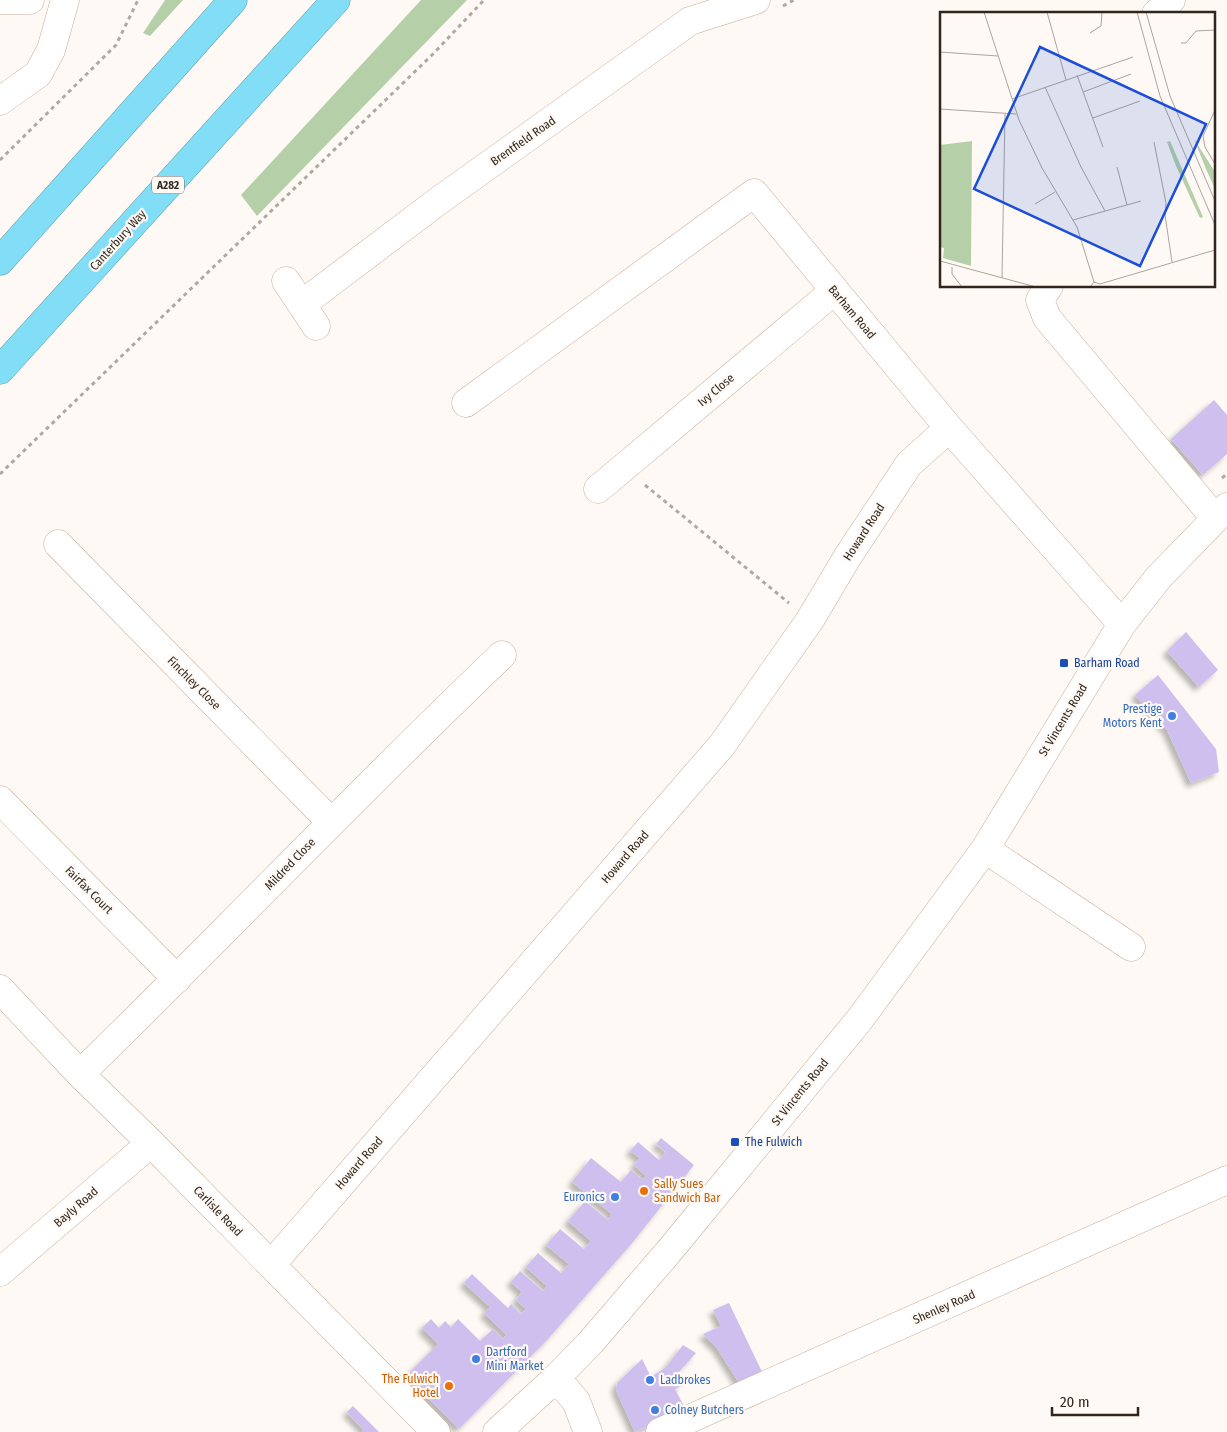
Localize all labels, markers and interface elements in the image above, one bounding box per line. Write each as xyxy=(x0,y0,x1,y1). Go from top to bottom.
inset map xyxy=(940,12,1214,288)
street label: Brentfield Road xyxy=(488,113,558,169)
road number: A282 xyxy=(152,176,184,194)
street label: Canterbury Way xyxy=(87,206,149,273)
street label: Barham Road xyxy=(826,282,878,342)
street label: Ivy Close xyxy=(695,371,737,409)
street label: Howard Road xyxy=(840,501,888,563)
street label: Finchley Close xyxy=(165,654,223,712)
place label: Barham Road xyxy=(1074,656,1140,670)
marker: Barham Road xyxy=(1058,657,1070,669)
street label: St Vincents Road xyxy=(1036,681,1090,759)
place label: Prestige Motors Kent xyxy=(1103,702,1162,730)
marker: Prestige Motors Kent xyxy=(1166,710,1178,722)
street label: Howard Road xyxy=(598,828,652,886)
street label: Mildred Close xyxy=(262,835,318,893)
street label: Fairfax Court xyxy=(62,863,116,917)
street label: St Vincents Road xyxy=(769,1056,831,1128)
street label: Howard Road xyxy=(332,1134,386,1192)
place label: The Fulwich xyxy=(745,1135,802,1149)
marker: The Fulwich xyxy=(729,1136,741,1148)
place label: Sally Sues Sandwich Bar xyxy=(654,1177,721,1205)
street label: Carlisle Road xyxy=(191,1183,245,1239)
street label: Bayly Road xyxy=(51,1184,101,1230)
marker: Sally Sues Sandwich Bar xyxy=(638,1185,650,1197)
place label: Euronics xyxy=(564,1190,605,1204)
marker: Euronics xyxy=(609,1191,621,1203)
street label: Shenley Road xyxy=(911,1287,977,1327)
place label: Dartford Mini Market xyxy=(486,1345,544,1373)
marker: Dartford Mini Market xyxy=(470,1353,482,1365)
place label: The Fulwich Hotel xyxy=(382,1372,439,1400)
place label: Ladbrokes xyxy=(660,1373,711,1387)
marker: Ladbrokes xyxy=(644,1374,656,1386)
marker: The Fulwich Hotel xyxy=(443,1380,455,1392)
scale bar xyxy=(1052,1384,1138,1416)
text: 20 m xyxy=(1060,1393,1090,1411)
place label: Colney Butchers xyxy=(665,1403,744,1417)
marker: Colney Butchers xyxy=(649,1404,661,1416)

